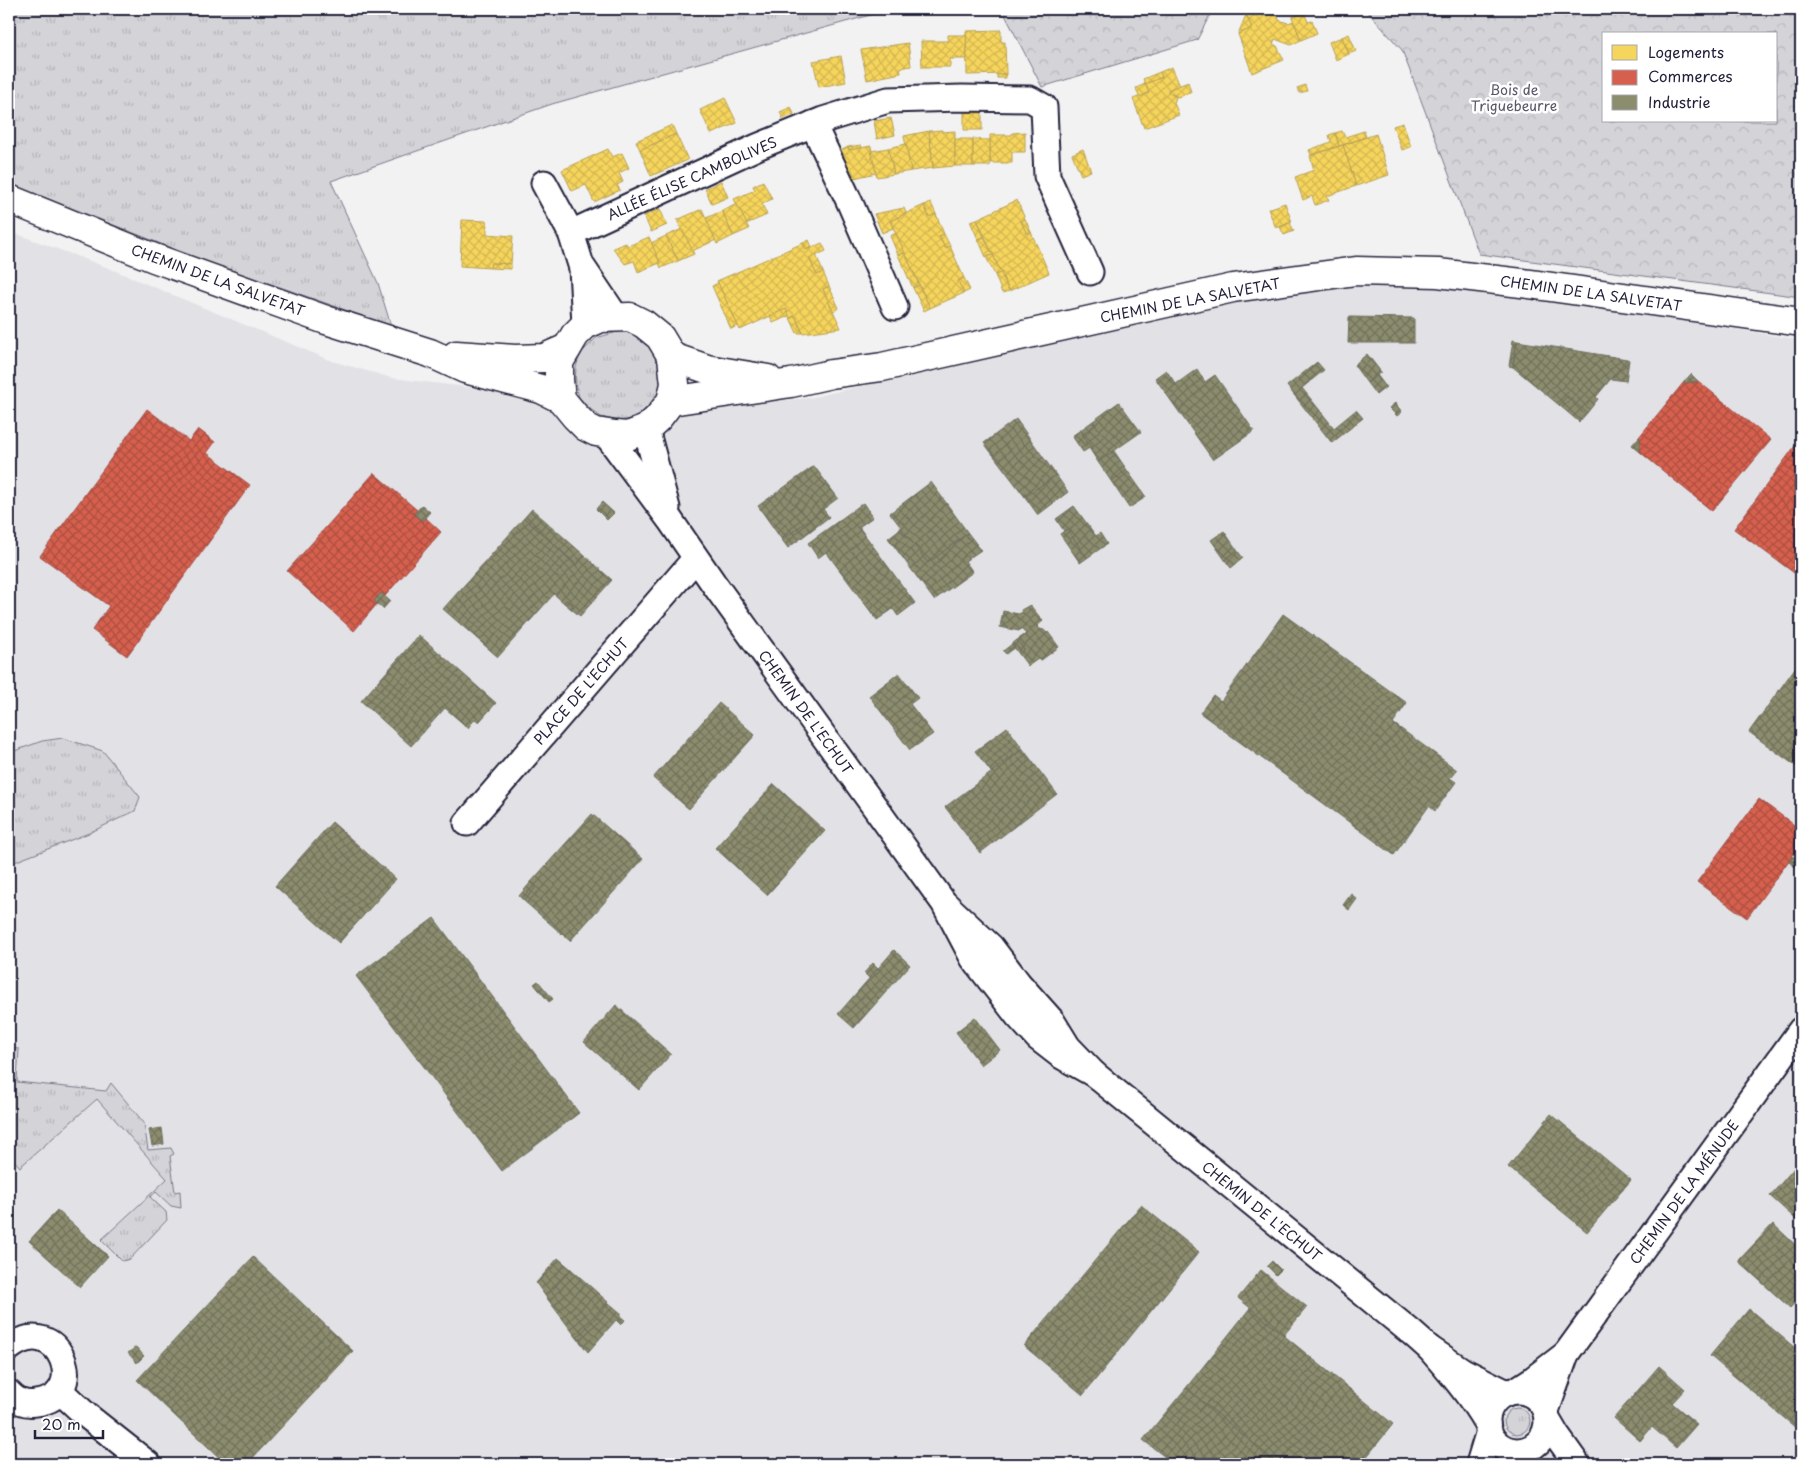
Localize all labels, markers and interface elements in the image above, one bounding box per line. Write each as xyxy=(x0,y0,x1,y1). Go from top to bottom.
legend xyxy=(1602,32,1778,122)
text: Logements xyxy=(1648,40,1724,63)
text: Commerces xyxy=(1648,64,1733,87)
park label: Bois de Triguebeurre xyxy=(1471,79,1557,116)
text: Industrie xyxy=(1648,90,1710,113)
street label: ALLÉE ÉLISE CAMBOLIVES xyxy=(604,131,780,225)
street label: CHEMIN DE LA SALVETAT xyxy=(128,239,308,321)
street label: CHEMIN DE LA SALVETAT xyxy=(1499,270,1684,316)
street label: CHEMIN DE LA SALVETAT xyxy=(1098,272,1283,328)
street label: PLACE DE L'ECHUT xyxy=(529,633,634,749)
street label: CHEMIN DE L'ECHUT xyxy=(754,646,858,779)
street label: CHEMIN DE LA MÉNUDE xyxy=(1624,1116,1744,1268)
street label: CHEMIN DE L'ECHUT xyxy=(1198,1156,1327,1266)
scale bar xyxy=(35,1408,102,1440)
text: 20 m xyxy=(42,1412,81,1435)

